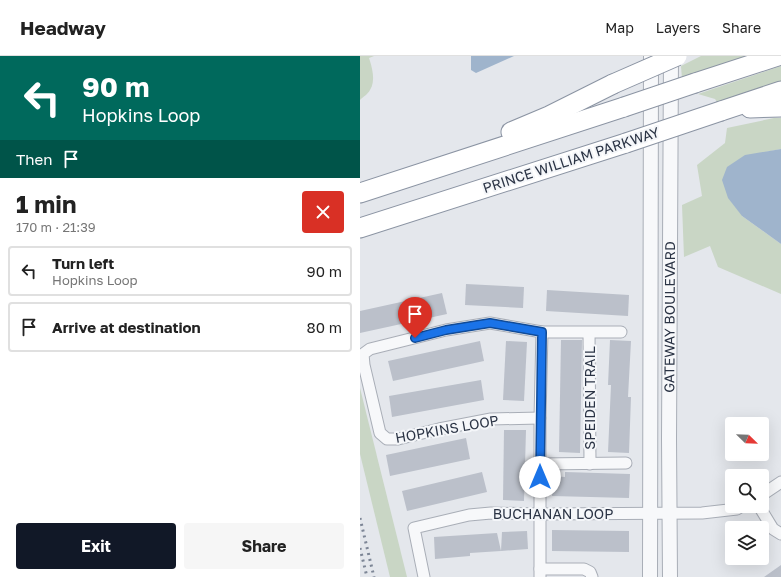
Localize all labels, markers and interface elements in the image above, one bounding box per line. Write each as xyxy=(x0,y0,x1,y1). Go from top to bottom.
text: Headway xyxy=(20,16,106,39)
text: Map xyxy=(605,19,634,36)
text: Layers xyxy=(656,19,700,36)
text: Share xyxy=(722,19,761,36)
text: 90 m xyxy=(82,70,149,103)
icon: left xyxy=(16,72,68,124)
text: Hopkins Loop xyxy=(82,104,200,126)
street label: PRINCE WILLIAM PARKWAY xyxy=(480,123,661,196)
icon: arrive xyxy=(60,148,82,170)
text: Then xyxy=(16,150,52,168)
text: 1 min xyxy=(16,189,76,218)
button: close xyxy=(302,191,344,233)
text: 170 m · 21:39 xyxy=(16,219,96,235)
street label: GATEWAY BOULEVARD xyxy=(660,241,678,393)
text: Turn left xyxy=(52,254,114,272)
icon: left xyxy=(18,260,40,282)
text: 90 m xyxy=(307,262,342,280)
text: Hopkins Loop xyxy=(52,272,138,288)
pin xyxy=(398,297,432,338)
icon: arrive xyxy=(404,303,426,325)
icon: arrive xyxy=(18,316,40,338)
text: Arrive at destination xyxy=(52,318,201,336)
text: 80 m xyxy=(307,318,342,336)
street label: SPEIDEN TRAIL xyxy=(581,346,598,450)
street label: HOPKINS LOOP xyxy=(394,411,500,446)
north arrow xyxy=(725,417,769,461)
map controls xyxy=(725,417,769,565)
position arrow xyxy=(519,456,561,498)
button: search xyxy=(725,469,769,513)
street label: BUCHANAN LOOP xyxy=(493,505,613,522)
button: layers xyxy=(725,521,769,565)
button: Exit xyxy=(16,523,176,569)
button: Share xyxy=(184,523,344,569)

